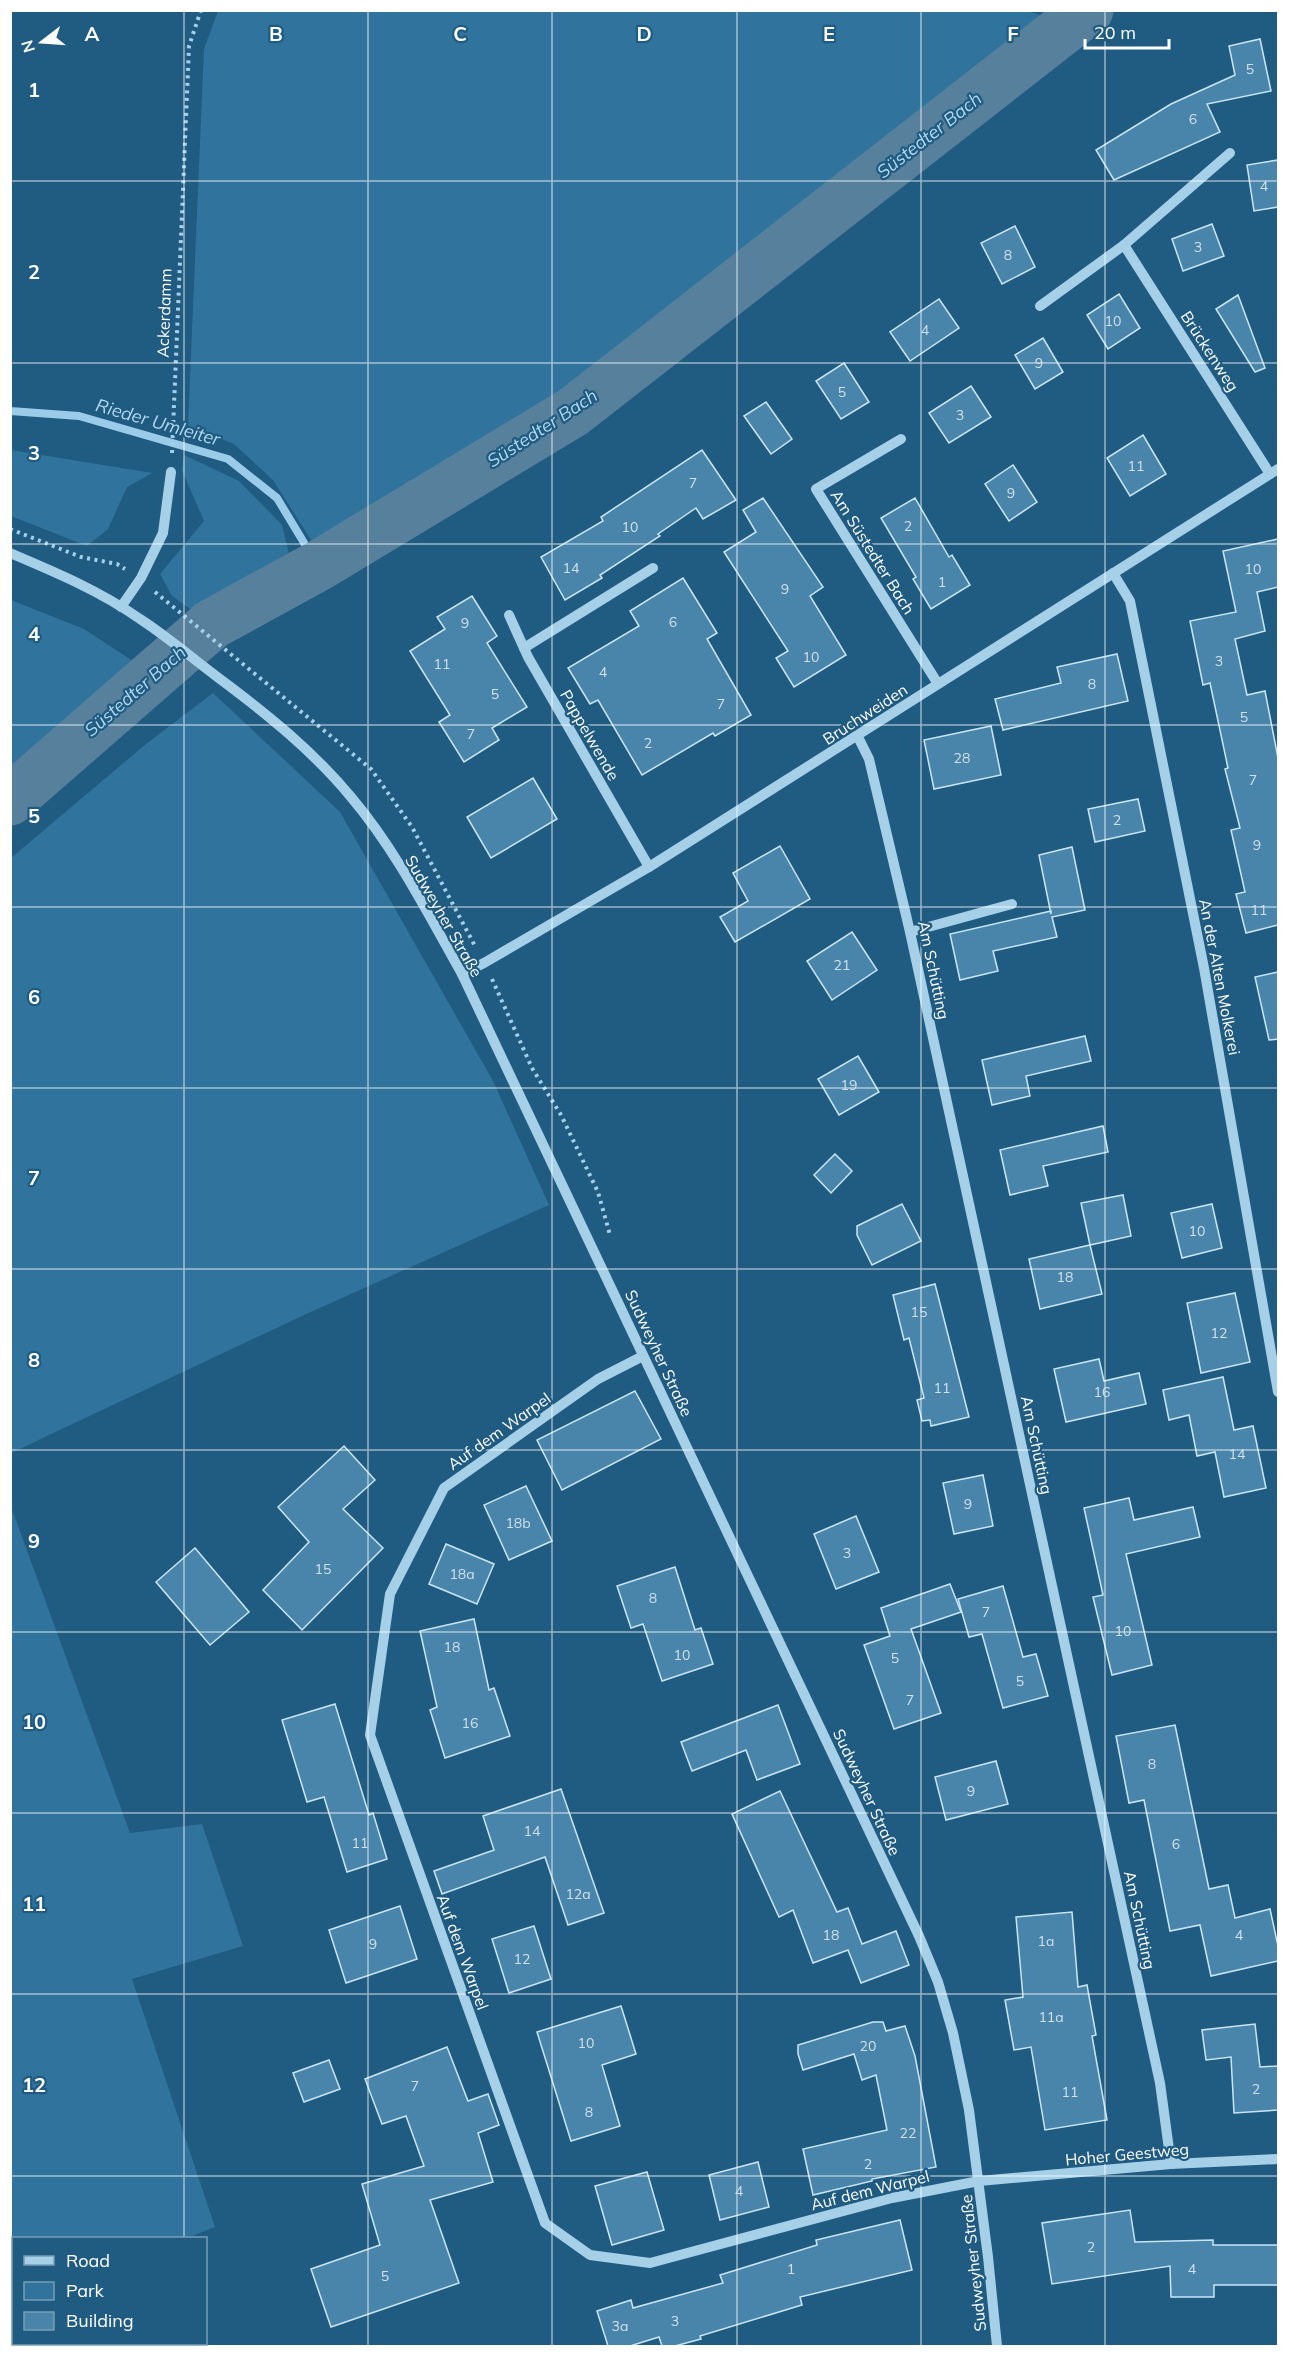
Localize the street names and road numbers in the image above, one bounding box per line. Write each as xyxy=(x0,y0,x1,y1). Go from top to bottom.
street label: Ackerdamm xyxy=(152,268,176,358)
street label: Brückenweg xyxy=(1177,307,1243,395)
street label: Am Süstedter Bach xyxy=(827,486,919,618)
street label: Bruchweiden xyxy=(819,679,911,749)
street label: Pappelwende xyxy=(556,686,624,784)
street label: Sudweyher Straße xyxy=(401,851,487,981)
street label: An der Alten Molkerei xyxy=(1195,897,1245,1057)
street label: Am Schütting xyxy=(914,919,954,1021)
street label: Sudweyher Straße xyxy=(621,1286,697,1420)
street label: Auf dem Warpel xyxy=(444,1388,554,1474)
street label: Am Schütting xyxy=(1017,1394,1057,1496)
street label: Sudweyher Straße xyxy=(829,1725,905,1859)
street label: Am Schütting xyxy=(1120,1869,1160,1971)
street label: Auf dem Warpel xyxy=(433,1891,493,2013)
street label: Hoher Geestweg xyxy=(1064,2139,1190,2169)
street label: Auf dem Warpel xyxy=(809,2166,931,2214)
street label: Sudweyher Straße xyxy=(956,2194,990,2332)

